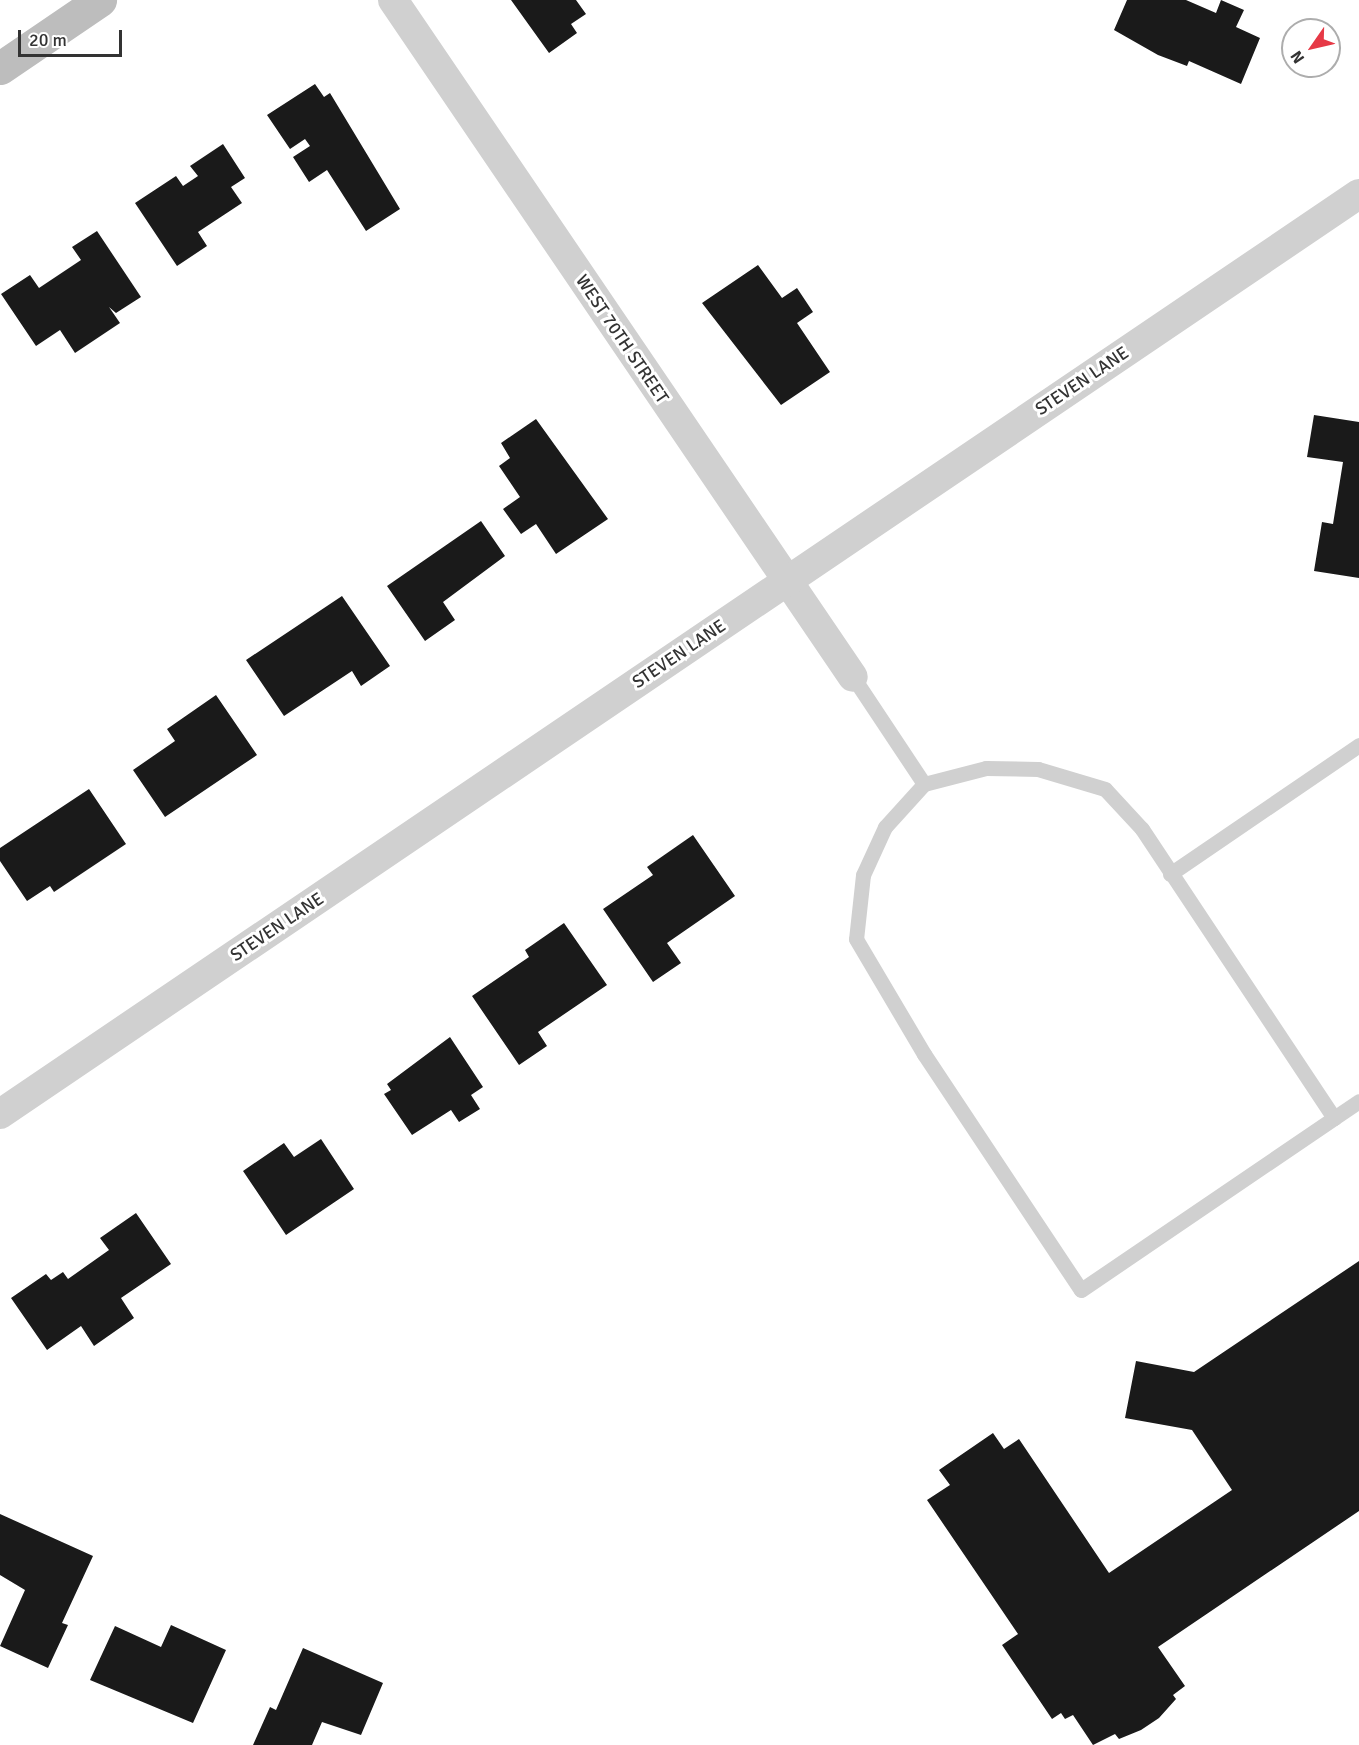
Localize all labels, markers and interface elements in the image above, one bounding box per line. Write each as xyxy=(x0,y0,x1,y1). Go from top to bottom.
scale bar xyxy=(21,18,124,56)
north arrow xyxy=(1281,18,1341,78)
text: 20 m xyxy=(29,29,67,51)
text: N xyxy=(1286,47,1309,67)
street label: WEST 70TH STREET xyxy=(571,271,673,407)
street label: STEVEN LANE xyxy=(1031,342,1133,420)
street label: STEVEN LANE xyxy=(628,615,730,693)
street label: STEVEN LANE xyxy=(226,888,328,966)

